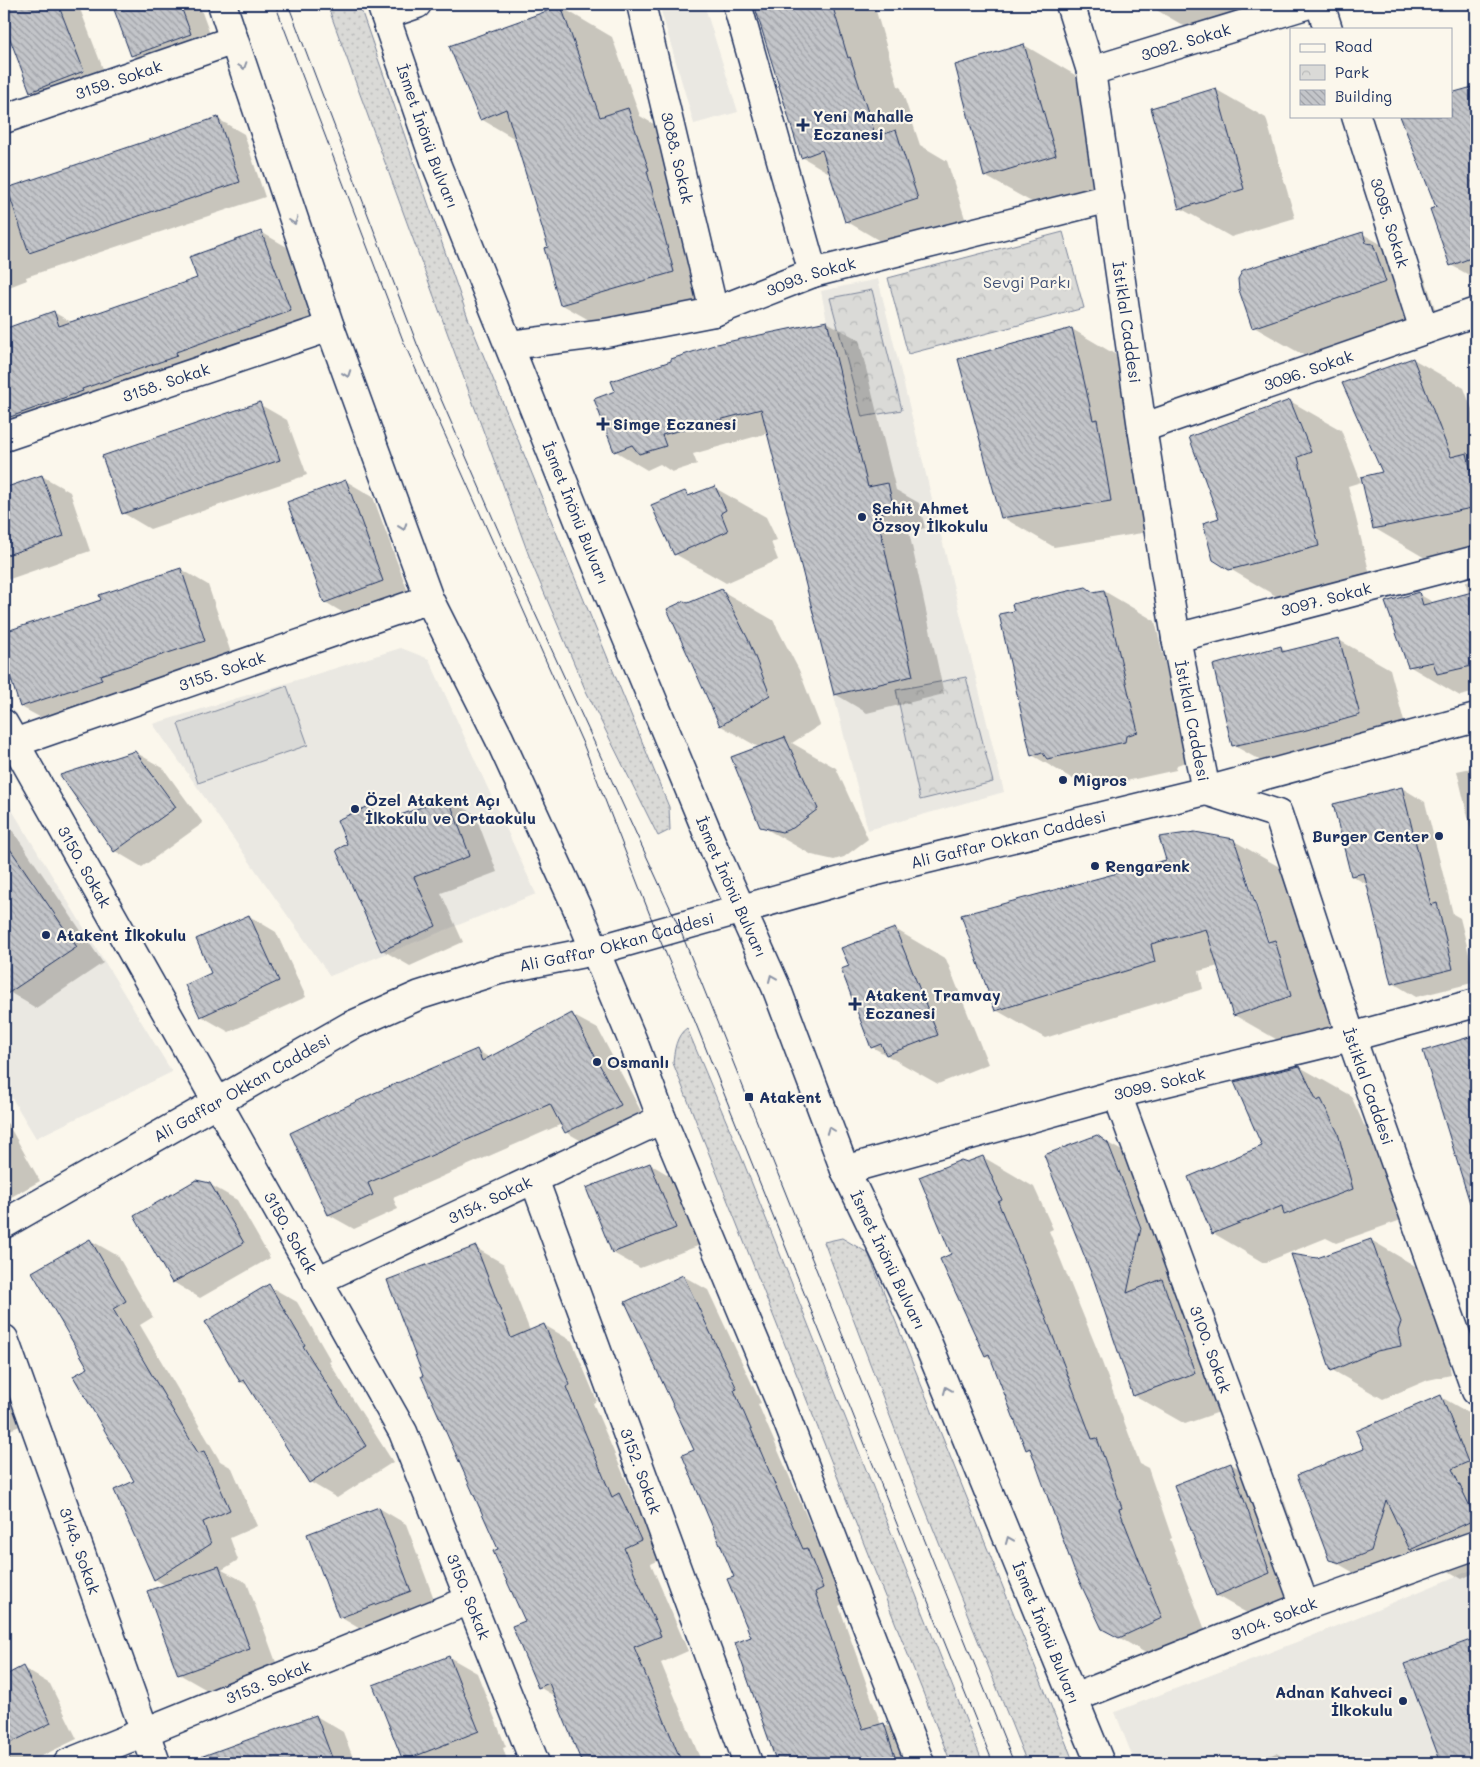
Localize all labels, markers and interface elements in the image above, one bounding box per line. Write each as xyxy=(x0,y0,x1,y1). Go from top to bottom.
street label: 3092. Sokak xyxy=(1138,18,1233,65)
legend xyxy=(1290,28,1452,118)
text: Road xyxy=(1335,36,1372,56)
street label: 3159. Sokak xyxy=(72,55,165,104)
street label: İsmet İnönü Bulvarı xyxy=(392,61,464,211)
one-way arrow xyxy=(238,62,248,70)
text: Park xyxy=(1335,62,1369,82)
text: Building xyxy=(1335,86,1392,106)
place label: Yeni Mahalle Eczanesi xyxy=(813,105,913,144)
street label: 3088. Sokak xyxy=(657,109,699,206)
marker: Yeni Mahalle Eczanesi xyxy=(797,119,809,131)
street label: 3095. Sokak xyxy=(1366,175,1415,270)
one-way arrow xyxy=(289,216,299,224)
street label: 3093. Sokak xyxy=(763,252,858,301)
street label: İstiklal Caddesi xyxy=(1108,260,1146,384)
park label: Sevgi Parkı xyxy=(983,271,1071,292)
street label: 3096. Sokak xyxy=(1260,344,1356,395)
street label: 3158. Sokak xyxy=(119,357,212,406)
one-way arrow xyxy=(341,370,351,378)
place label: Simge Eczanesi xyxy=(613,413,737,434)
marker: Simge Eczanesi xyxy=(597,418,609,430)
street label: İsmet İnönü Bulvarı xyxy=(538,438,615,587)
place label: Şehit Ahmet Özsoy İlkokulu xyxy=(872,497,988,536)
marker: Şehit Ahmet Özsoy İlkokulu xyxy=(856,511,868,523)
one-way arrow xyxy=(397,522,407,531)
street label: 3097. Sokak xyxy=(1278,577,1374,620)
street label: 3155. Sokak xyxy=(175,646,268,695)
street label: İstiklal Caddesi xyxy=(1171,659,1215,783)
place label: Migros xyxy=(1073,769,1127,790)
marker: Migros xyxy=(1057,774,1069,786)
place label: Özel Atakent Açı İlkokulu ve Ortaokulu xyxy=(365,789,536,828)
marker: Özel Atakent Açı İlkokulu ve Ortaokulu xyxy=(349,803,361,815)
street label: Ali Gaffar Okkan Caddesi xyxy=(908,805,1108,873)
street label: İsmet İnönü Bulvarı xyxy=(692,813,772,960)
street label: 3150. Sokak xyxy=(53,822,116,911)
place label: Burger Center xyxy=(1312,825,1429,846)
marker: Burger Center xyxy=(1433,830,1445,842)
place label: Rengarenk xyxy=(1105,855,1190,876)
marker: Rengarenk xyxy=(1089,860,1101,872)
street label: Ali Gaffar Okkan Caddesi xyxy=(517,906,716,976)
place label: Atakent İlkokulu xyxy=(56,924,186,945)
marker: Atakent İlkokulu xyxy=(40,929,52,941)
one-way arrow xyxy=(768,974,778,983)
place label: Atakent Tramvay Eczanesi xyxy=(865,984,1001,1023)
marker: Atakent Tramvay Eczanesi xyxy=(849,998,861,1010)
street label: İstiklal Caddesi xyxy=(1339,1025,1399,1147)
street label: Ali Gaffar Okkan Caddesi xyxy=(149,1029,334,1146)
place label: Osmanlı xyxy=(607,1051,670,1072)
marker: Osmanlı xyxy=(591,1056,603,1068)
street label: 3099. Sokak xyxy=(1111,1062,1207,1104)
place label: Atakent xyxy=(759,1086,822,1107)
marker: Atakent xyxy=(743,1091,755,1103)
one-way arrow xyxy=(826,1126,836,1135)
street label: 3154. Sokak xyxy=(444,1171,535,1228)
street label: İsmet İnönü Bulvarı xyxy=(846,1187,931,1333)
street label: 3150. Sokak xyxy=(260,1188,323,1277)
street label: 3100. Sokak xyxy=(1186,1303,1237,1396)
one-way arrow xyxy=(943,1386,953,1395)
street label: 3152. Sokak xyxy=(616,1425,667,1517)
street label: 3148. Sokak xyxy=(55,1504,106,1597)
one-way arrow xyxy=(1005,1536,1015,1545)
street label: 3150. Sokak xyxy=(443,1550,496,1643)
street label: İsmet İnönü Bulvarı xyxy=(1008,1558,1085,1707)
street label: 3104. Sokak xyxy=(1227,1592,1320,1645)
street label: 3153. Sokak xyxy=(222,1655,314,1708)
place label: Adnan Kahveci İlkokulu xyxy=(1275,1681,1393,1720)
marker: Adnan Kahveci İlkokulu xyxy=(1397,1695,1409,1707)

